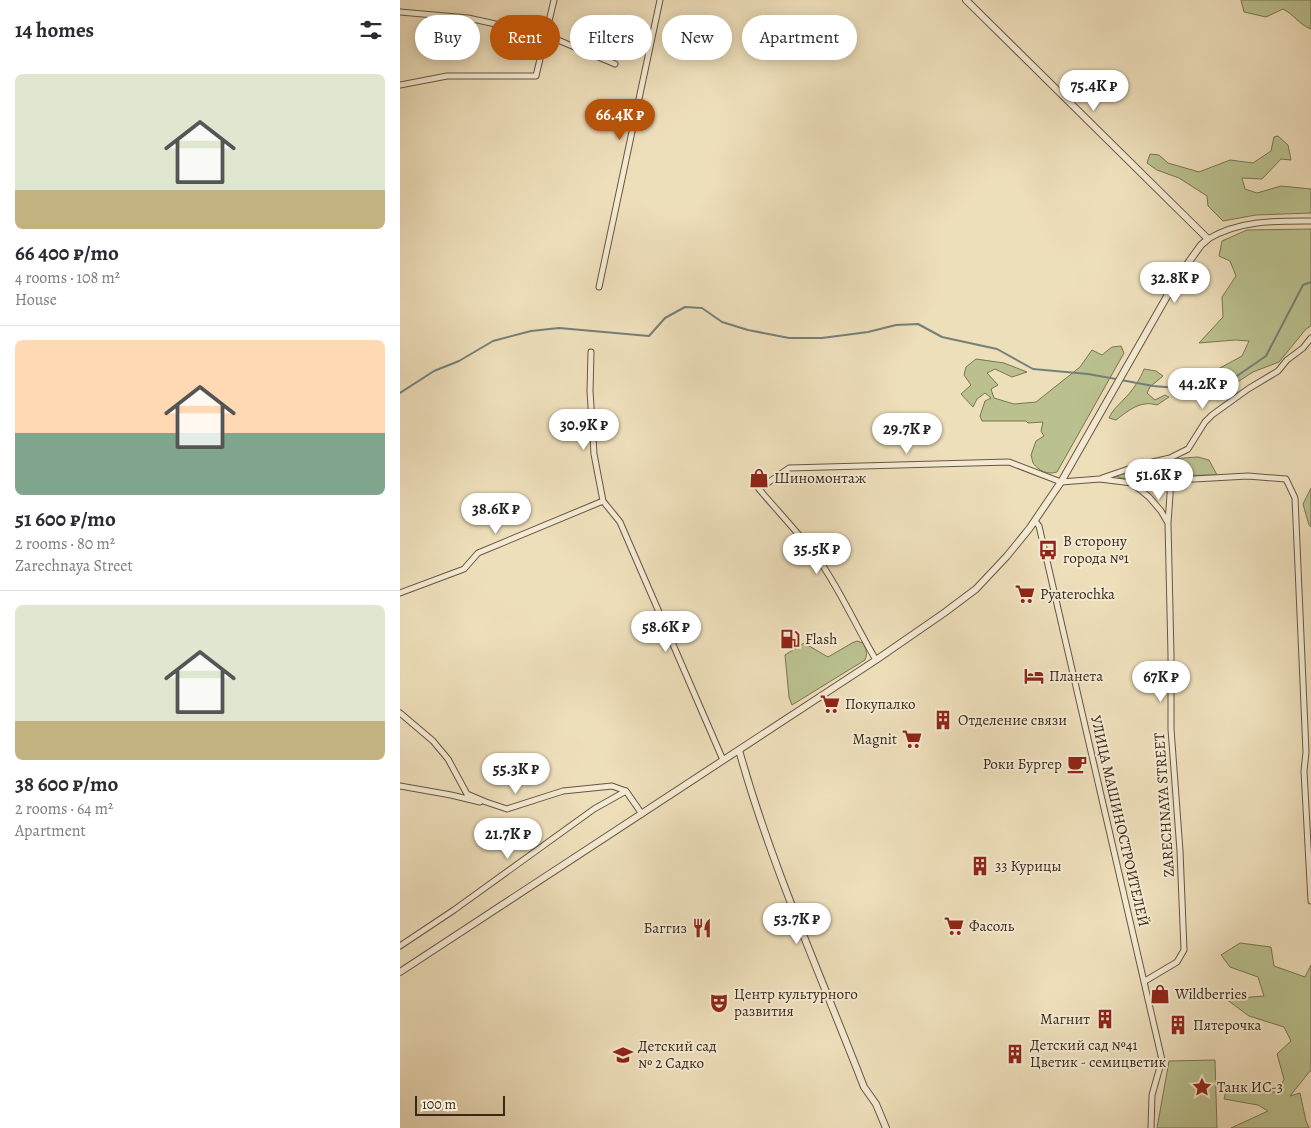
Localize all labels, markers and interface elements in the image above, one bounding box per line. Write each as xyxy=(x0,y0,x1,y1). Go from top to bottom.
chip: Buy xyxy=(415,15,480,60)
chip: Rent xyxy=(490,15,560,60)
chip: Filters xyxy=(570,15,652,60)
chip: New xyxy=(662,15,732,60)
chip: Apartment xyxy=(742,15,857,60)
text: 14 homes xyxy=(15,16,94,44)
icon: filters xyxy=(357,16,385,44)
pin: 75.4K ₽ xyxy=(1048,70,1140,112)
text: 75.4K ₽ xyxy=(1070,75,1118,97)
pin: 66.4K ₽ xyxy=(574,98,666,141)
text: 66.4K ₽ xyxy=(596,104,644,126)
icon: home xyxy=(155,107,245,197)
text: 66 400 ₽/mo xyxy=(15,239,119,267)
pin: 32.8K ₽ xyxy=(1129,262,1221,304)
text: 4 rooms · 108 m² xyxy=(15,267,120,289)
text: 32.8K ₽ xyxy=(1151,267,1199,289)
text: House xyxy=(15,289,57,311)
pin: 44.2K ₽ xyxy=(1157,368,1249,410)
icon: home xyxy=(155,372,245,462)
text: 44.2K ₽ xyxy=(1179,373,1227,395)
pin: 30.9K ₽ xyxy=(538,408,630,451)
pin: 29.7K ₽ xyxy=(861,412,953,455)
text: 30.9K ₽ xyxy=(560,414,608,436)
text: 29.7K ₽ xyxy=(883,418,931,440)
pin: 51.6K ₽ xyxy=(1113,458,1205,501)
text: 51.6K ₽ xyxy=(1136,464,1182,486)
shop icon: Шиномонтаж xyxy=(748,467,770,489)
place label: Шиномонтаж xyxy=(774,468,866,488)
pin: 38.6K ₽ xyxy=(450,492,542,535)
text: 38.6K ₽ xyxy=(472,498,520,520)
text: 51 600 ₽/mo xyxy=(15,505,116,533)
place label: В сторону города №1 xyxy=(1063,531,1129,568)
pin: 35.5K ₽ xyxy=(771,532,863,575)
text: 2 rooms · 80 m² xyxy=(15,533,115,555)
text: 35.5K ₽ xyxy=(794,538,840,560)
bus stop icon: В сторону города №1 xyxy=(1037,539,1059,561)
text: Zarechnaya Street xyxy=(15,555,133,577)
supermarket icon: Pyaterochka xyxy=(1014,583,1036,605)
place label: Pyaterochka xyxy=(1040,584,1115,604)
pin: 58.6K ₽ xyxy=(620,610,712,653)
text: 58.6K ₽ xyxy=(642,616,690,638)
fuel station icon: Flash xyxy=(779,628,801,650)
place label: Flash xyxy=(805,629,837,649)
icon: home xyxy=(155,637,245,727)
pin: 67K ₽ xyxy=(1126,660,1196,703)
hotel icon: Планета xyxy=(1023,665,1045,687)
place label: Планета xyxy=(1049,666,1103,686)
text: 67K ₽ xyxy=(1143,666,1179,688)
supermarket icon: Покупалко xyxy=(819,693,841,715)
place label: Покупалко xyxy=(845,694,916,714)
building icon: Отделение связи xyxy=(932,709,954,731)
place label: Отделение связи xyxy=(958,710,1067,730)
street label: УЛИЦА МАШИНОСТРОИТЕЛЕЙ xyxy=(1086,713,1154,929)
supermarket icon: Magnit xyxy=(901,728,923,750)
place label: Magnit xyxy=(853,729,897,749)
street label: ZARECHNAYA STREET xyxy=(1149,731,1179,878)
pin: 55.3K ₽ xyxy=(470,752,562,795)
cafe icon: Роки Бургер xyxy=(1066,753,1088,775)
place label: Роки Бургер xyxy=(983,754,1062,774)
text: 55.3K ₽ xyxy=(493,758,539,780)
text: 38 600 ₽/mo xyxy=(15,770,118,798)
text: 2 rooms · 64 m² xyxy=(15,798,113,820)
pin: 21.7K ₽ xyxy=(462,818,554,860)
text: Apartment xyxy=(15,820,86,842)
text: 21.7K ₽ xyxy=(485,823,531,845)
building icon: 33 Курицы xyxy=(969,855,991,877)
place label: 33 Курицы xyxy=(995,856,1061,876)
pin: 53.7K ₽ xyxy=(751,902,843,945)
text: 53.7K ₽ xyxy=(774,908,820,930)
supermarket icon: Фасоль xyxy=(943,915,965,937)
place label: Фасоль xyxy=(969,916,1015,936)
restaurant icon: Баггиз xyxy=(691,917,713,939)
place label: Баггиз xyxy=(643,918,687,938)
shop icon: Wildberries xyxy=(1149,983,1171,1005)
place label: Центр культурного развития xyxy=(734,984,858,1021)
place label: Wildberries xyxy=(1174,984,1247,1004)
theatre icon: Центр культурного развития xyxy=(708,992,730,1014)
building icon: Магнит xyxy=(1094,1008,1116,1030)
place label: Магнит xyxy=(1040,1009,1090,1029)
building icon: Пятерочка xyxy=(1167,1014,1189,1036)
place label: Пятерочка xyxy=(1193,1015,1262,1035)
place label: Детский сад №41 Цветик - семицветик xyxy=(1030,1035,1167,1072)
place label: Детский сад № 2 Садко xyxy=(638,1036,717,1073)
building icon: Детский сад №41 Цветик - семицветик xyxy=(1004,1043,1026,1065)
school or university icon: Детский сад № 2 Садко xyxy=(612,1044,634,1066)
place icon: Танк ИС-3 xyxy=(1191,1076,1213,1098)
place label: Танк ИС-3 xyxy=(1217,1077,1283,1097)
scale bar xyxy=(415,1093,505,1116)
text: 100 m xyxy=(422,1095,456,1114)

